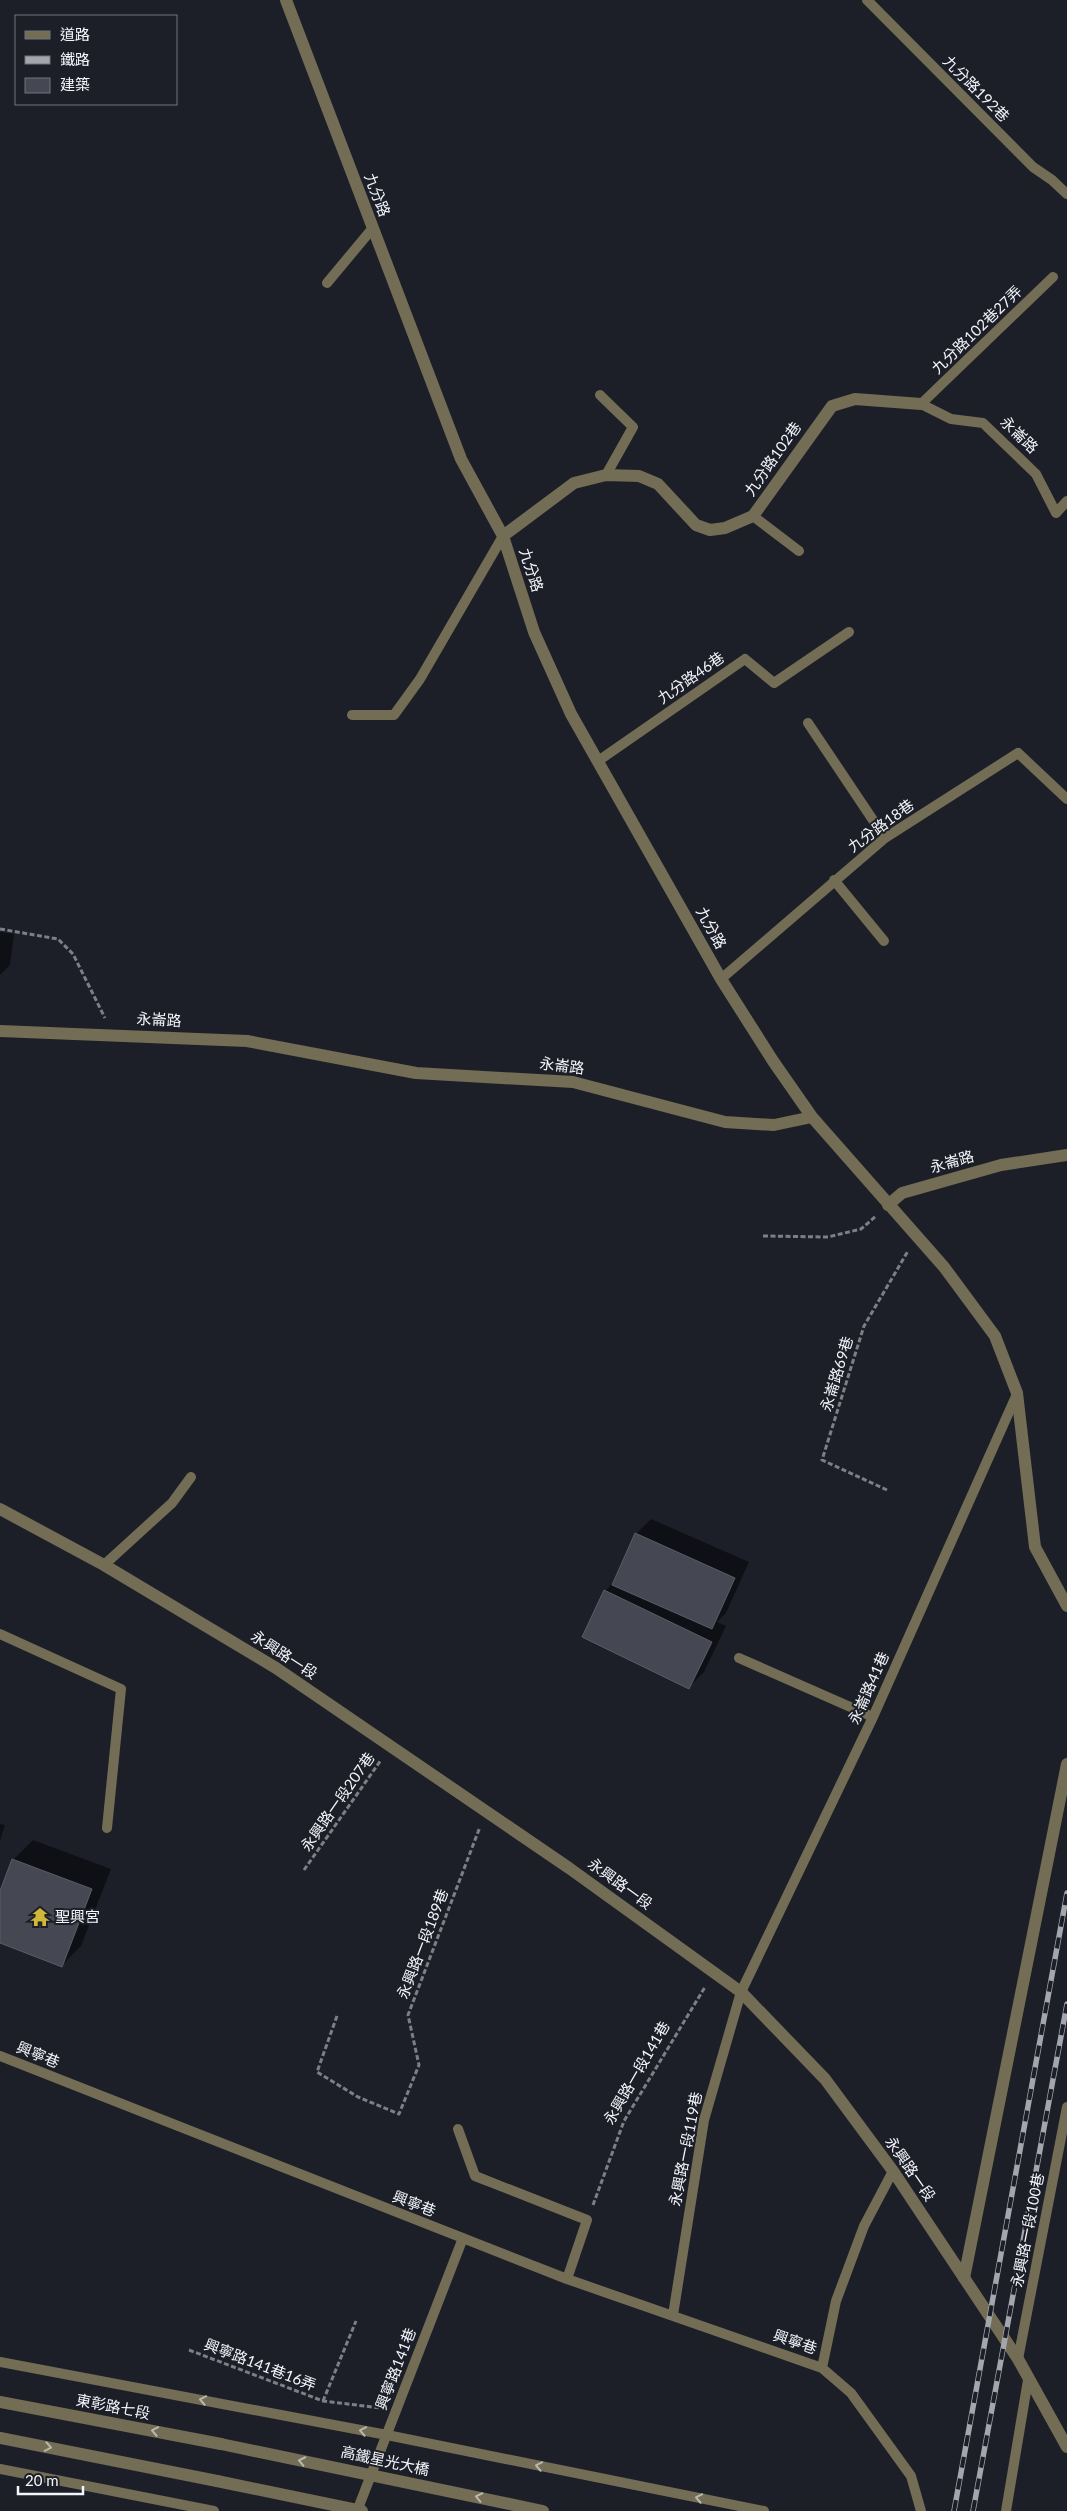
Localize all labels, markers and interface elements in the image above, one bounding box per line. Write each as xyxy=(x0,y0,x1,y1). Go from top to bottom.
legend xyxy=(15,15,178,105)
text: 道路 xyxy=(60,25,90,43)
text: 鐵路 xyxy=(60,50,90,68)
street label: 九分路192巷 xyxy=(940,51,1014,125)
text: 建築 xyxy=(60,75,90,93)
street label: 九分路 xyxy=(361,170,394,219)
street label: 九分路102巷27弄 xyxy=(927,282,1025,377)
street label: 永崙路 xyxy=(997,412,1042,456)
street label: 九分路102巷 xyxy=(740,418,804,499)
street label: 九分路 xyxy=(516,546,547,594)
street label: 九分路46巷 xyxy=(654,648,727,707)
street label: 九分路18巷 xyxy=(844,795,917,855)
street label: 九分路 xyxy=(693,903,731,952)
street label: 永崙路 xyxy=(136,1009,182,1029)
street label: 永崙路 xyxy=(539,1053,586,1077)
street label: 永崙路 xyxy=(928,1146,976,1176)
street label: 永崙路69巷 xyxy=(816,1334,856,1413)
street label: 永興路一段 xyxy=(248,1626,321,1682)
street label: 永崙路41巷 xyxy=(844,1649,892,1727)
street label: 永興路一段207巷 xyxy=(297,1749,378,1854)
street label: 永興路一段 xyxy=(585,1854,656,1913)
street label: 永興路一段189巷 xyxy=(393,1886,451,2001)
temple icon: 聖興宮 xyxy=(29,1906,51,1928)
place label: 聖興宮 xyxy=(55,1907,100,1925)
street label: 永興路一段141巷 xyxy=(599,2018,673,2127)
street label: 興寧巷 xyxy=(14,2037,63,2071)
street label: 永興路一段119巷 xyxy=(665,2090,705,2208)
street label: 永興路一段 xyxy=(882,2133,940,2204)
street label: 永興路一段100巷 xyxy=(1007,2171,1047,2289)
street label: 興寧巷 xyxy=(390,2187,439,2220)
street label: 興寧路141巷 xyxy=(371,2325,419,2412)
street label: 興寧巷 xyxy=(771,2325,820,2357)
street label: 興寧路141巷16弄 xyxy=(202,2334,319,2394)
street label: 東彰路七段 xyxy=(75,2390,152,2422)
one-way arrow xyxy=(199,2396,208,2406)
one-way arrow xyxy=(358,2426,367,2436)
one-way arrow xyxy=(151,2427,160,2437)
one-way arrow xyxy=(43,2441,52,2452)
street label: 高鐵星光大橋 xyxy=(339,2442,431,2478)
one-way arrow xyxy=(298,2456,307,2467)
one-way arrow xyxy=(535,2461,544,2472)
scale bar xyxy=(18,2464,82,2496)
text: 20 m xyxy=(25,2471,59,2489)
one-way arrow xyxy=(474,2493,483,2503)
one-way arrow xyxy=(694,2493,703,2504)

